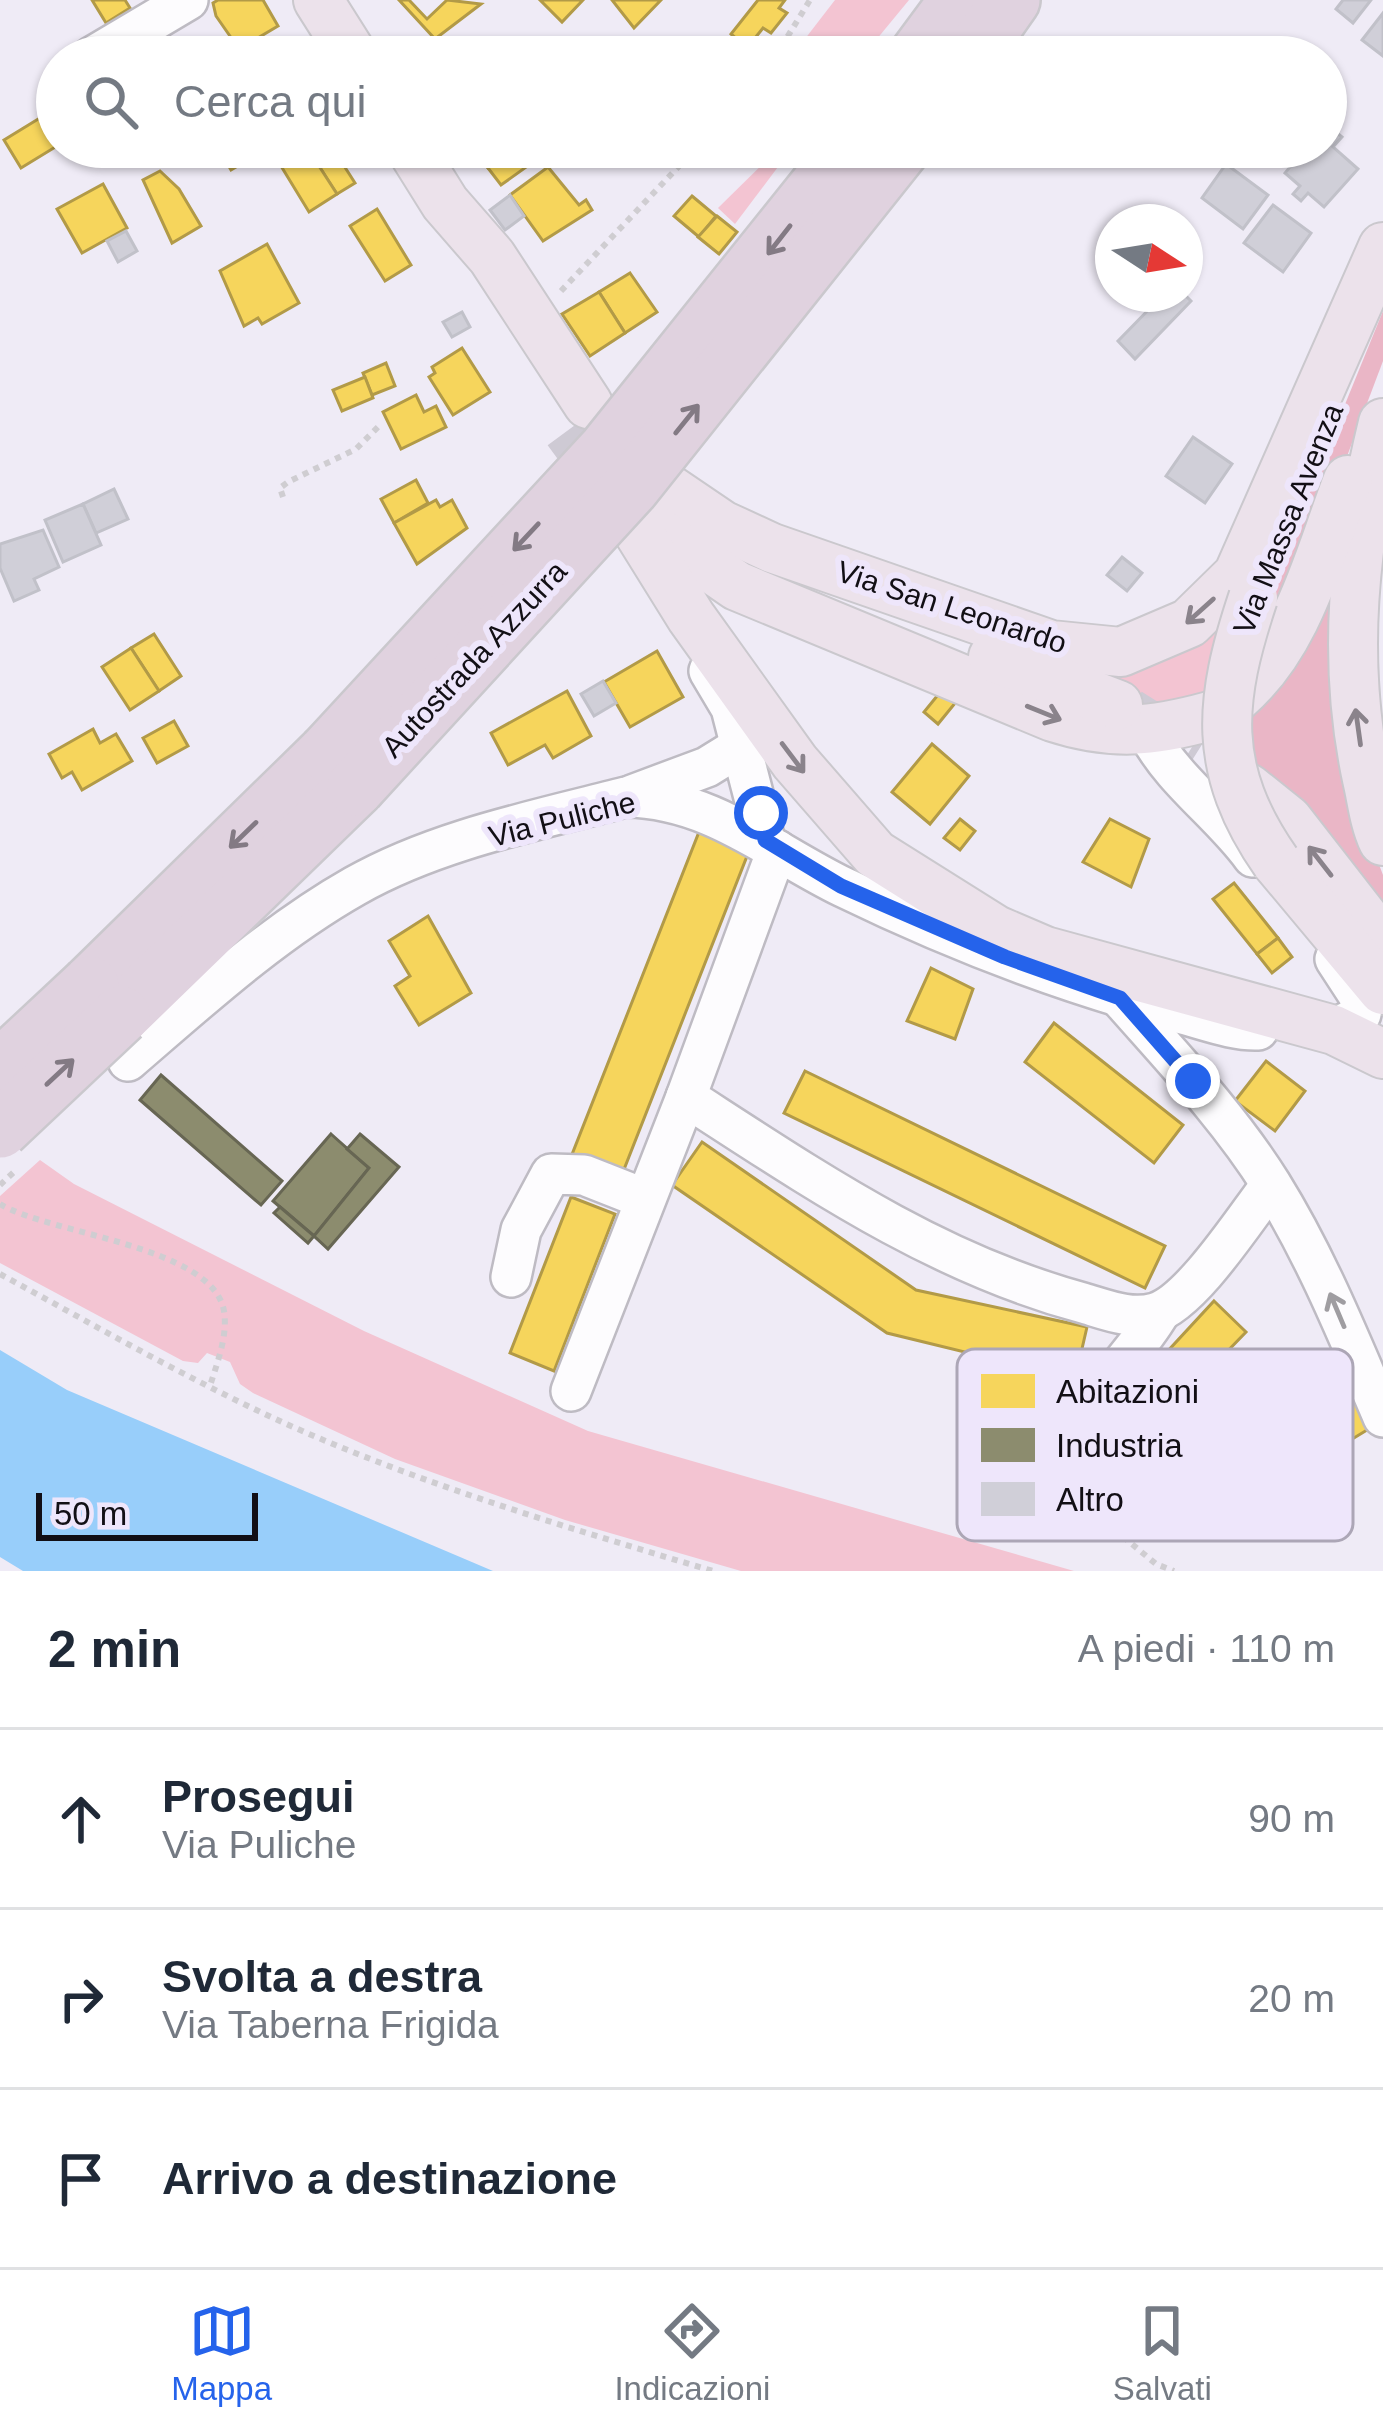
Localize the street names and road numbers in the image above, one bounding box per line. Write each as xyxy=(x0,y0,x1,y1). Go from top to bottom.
street label: Via Massa Avenza xyxy=(1227,399,1349,639)
street label: Autostrada Azzurra xyxy=(375,554,573,764)
street label: Via San Leonardo xyxy=(833,554,1071,660)
street label: Via Puliche xyxy=(485,785,639,853)

